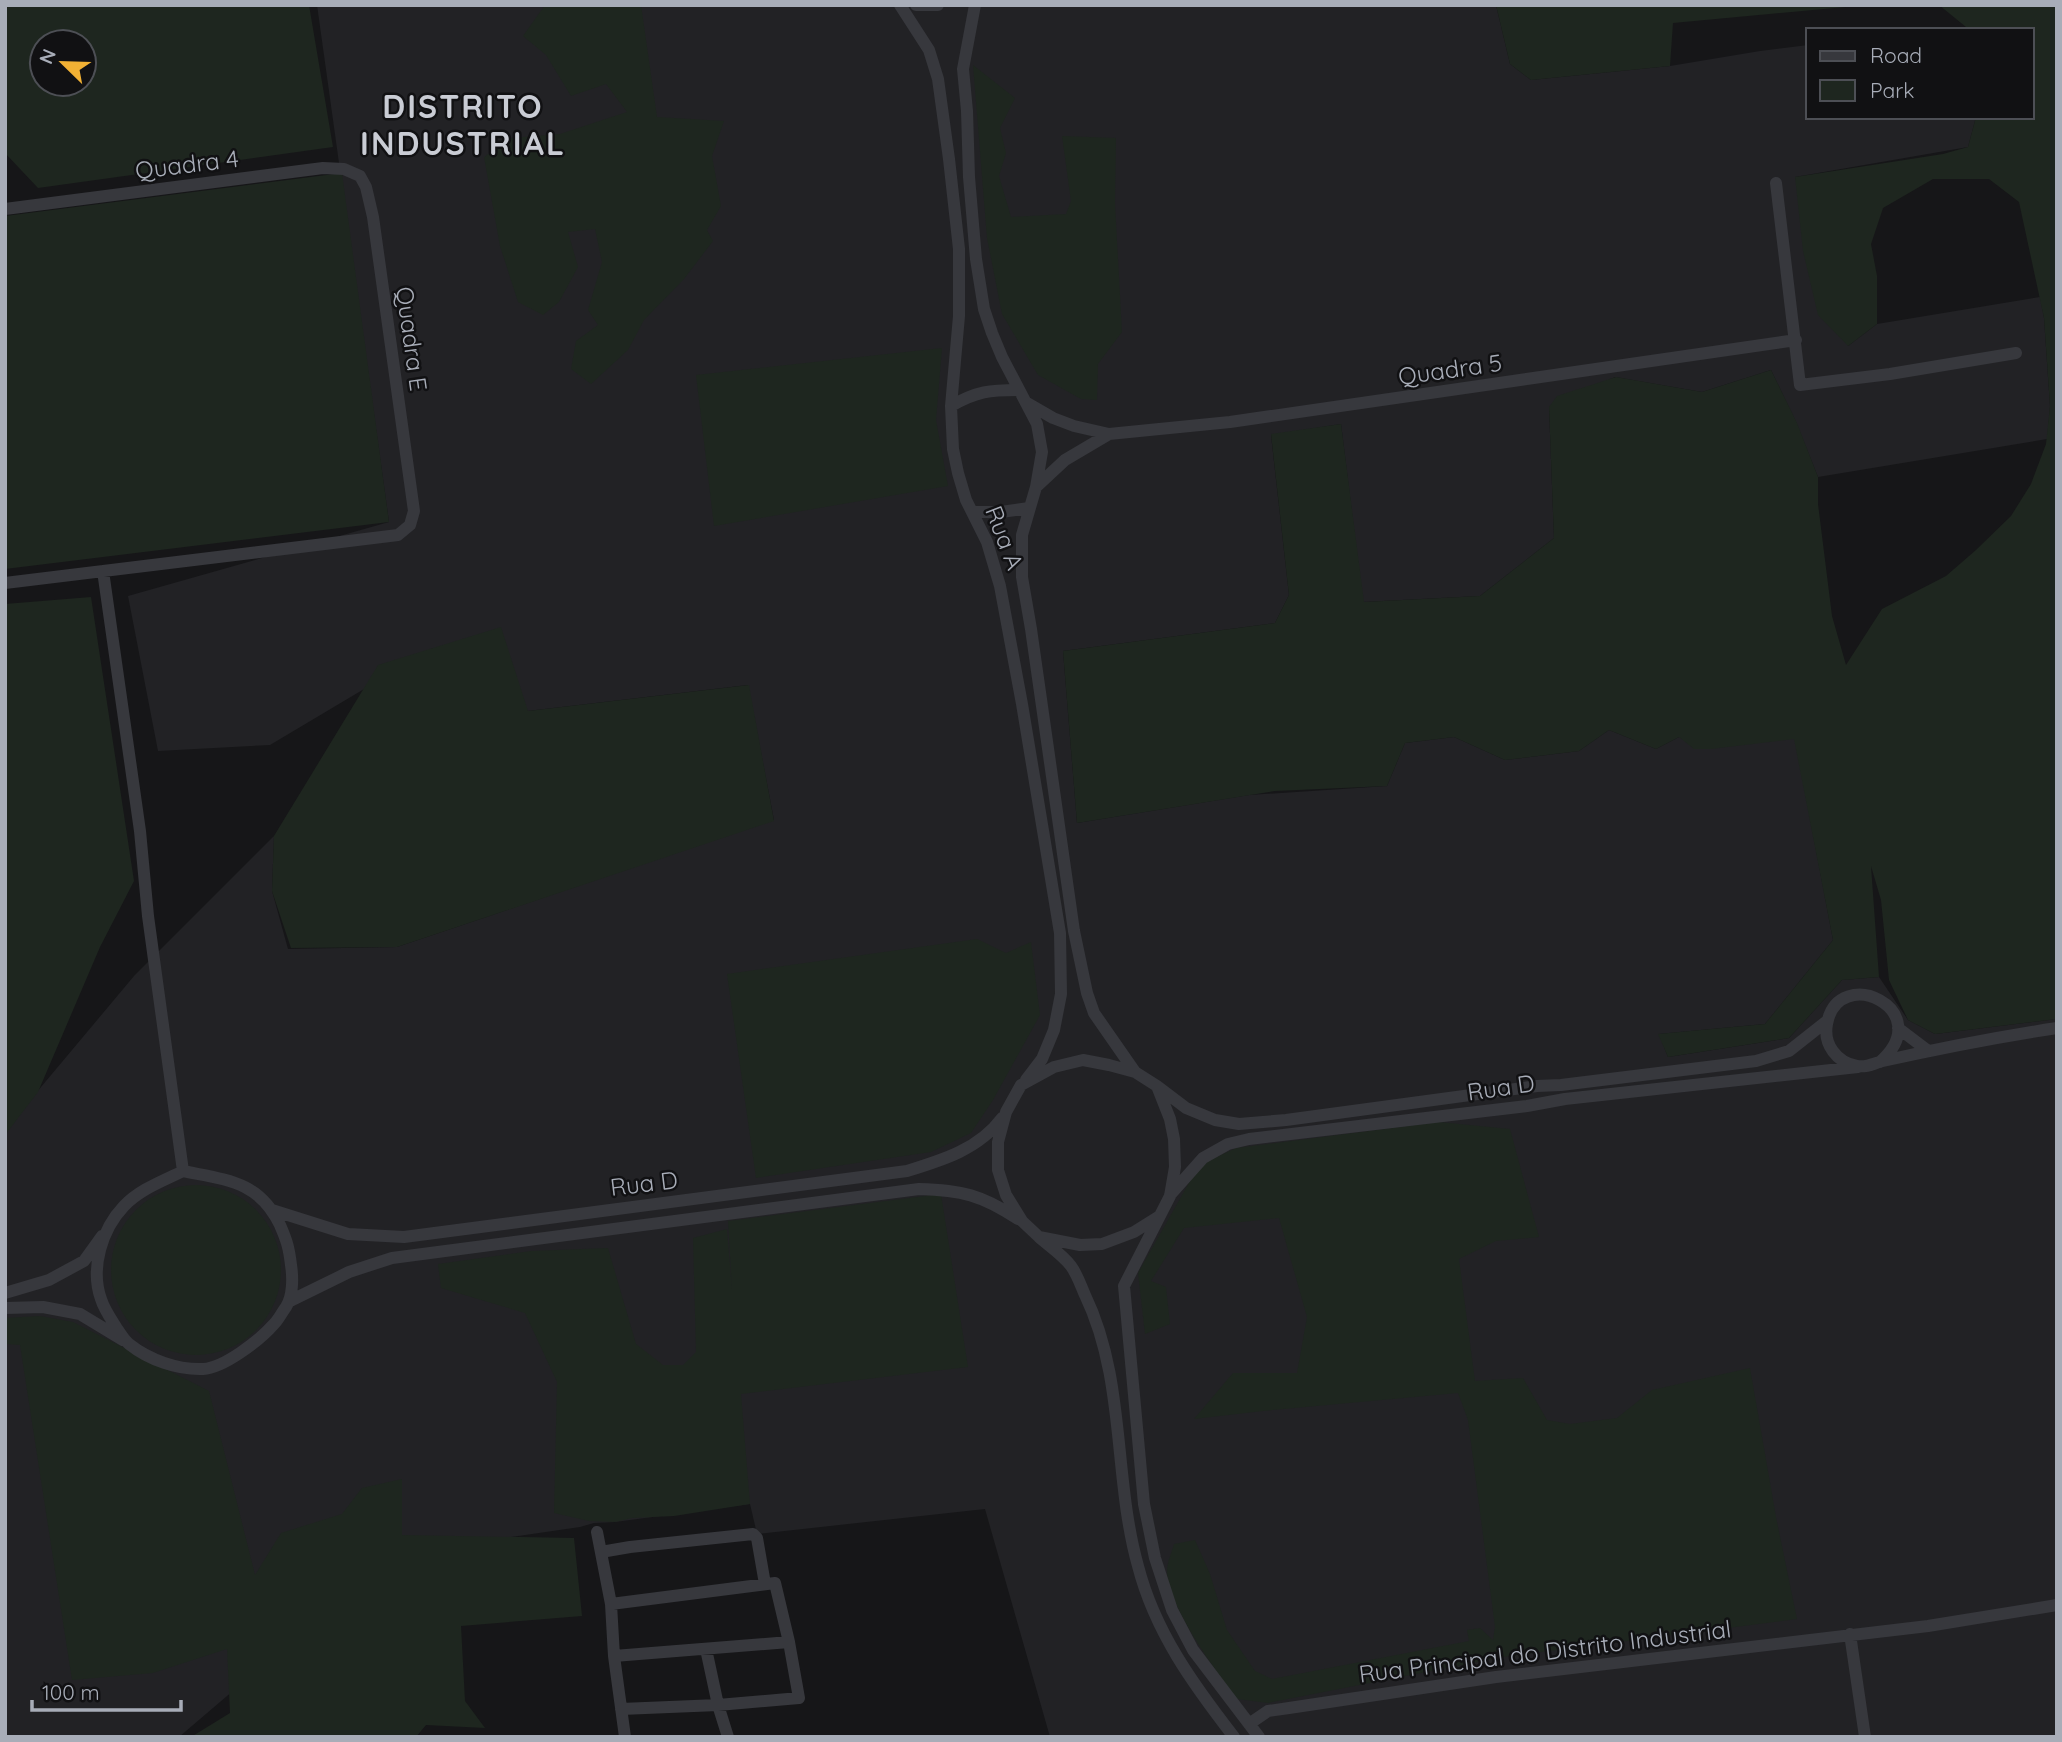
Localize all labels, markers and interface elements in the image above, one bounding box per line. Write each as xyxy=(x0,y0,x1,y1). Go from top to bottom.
north arrow xyxy=(28,28,98,98)
legend xyxy=(1806,28,2034,119)
text: Road xyxy=(1870,42,1922,68)
text: N xyxy=(34,45,61,67)
text: Park xyxy=(1870,77,1914,103)
district label: DISTRITO INDUSTRIAL xyxy=(360,86,566,163)
street label: Quadra 4 xyxy=(133,143,240,185)
street label: Quadra E xyxy=(390,285,434,393)
street label: Quadra 5 xyxy=(1396,347,1504,391)
street label: Rua A xyxy=(979,501,1031,574)
street label: Rua D xyxy=(1465,1067,1537,1107)
street label: Rua D xyxy=(608,1164,679,1202)
street label: Rua Principal do Distrito Industrial xyxy=(1357,1613,1733,1689)
scale bar xyxy=(32,1668,180,1712)
text: 100 m xyxy=(42,1679,100,1705)

